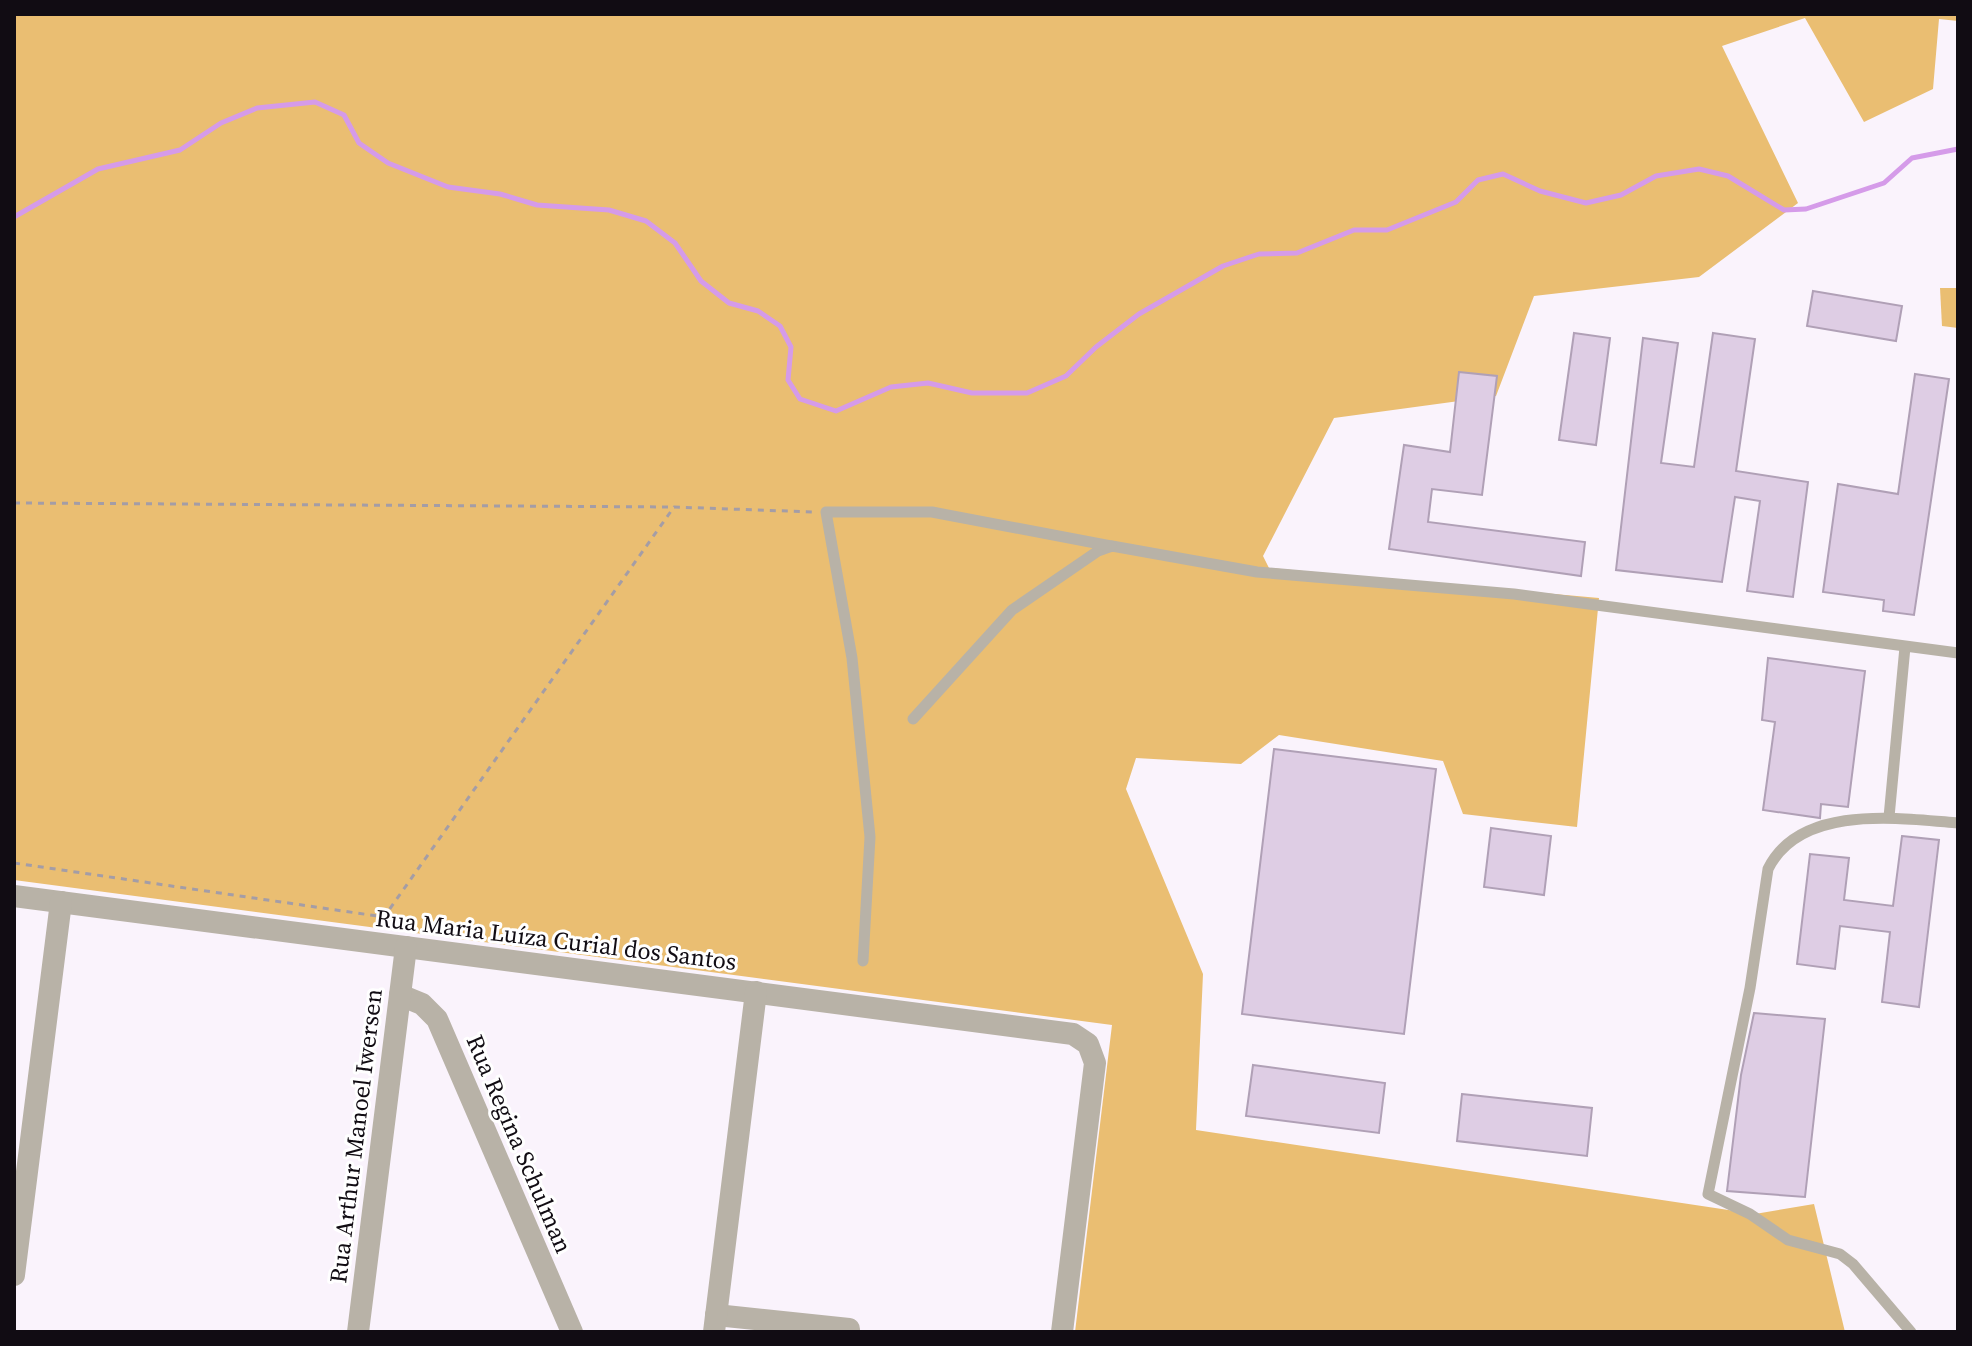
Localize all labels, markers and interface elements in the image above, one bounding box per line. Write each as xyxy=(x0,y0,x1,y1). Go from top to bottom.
street label: Rua Maria Luíza Curial dos Santos xyxy=(374,901,738,978)
street label: Rua Arthur Manoel Iwersen xyxy=(321,987,390,1285)
street label: Rua Regina Schulman xyxy=(459,1030,580,1258)

